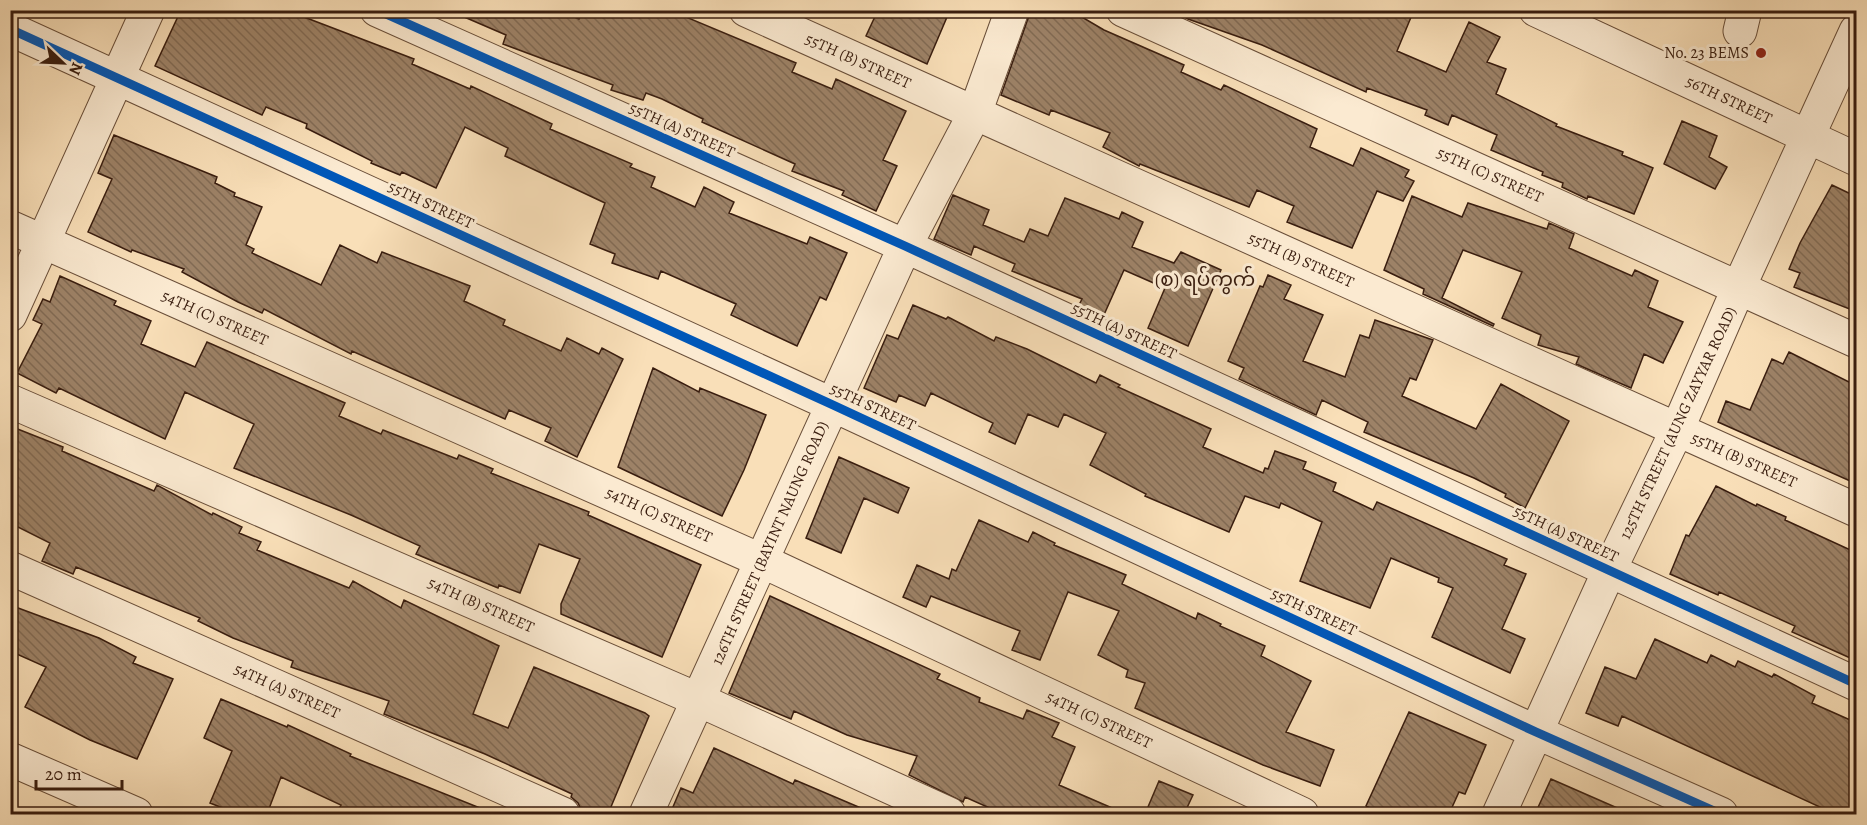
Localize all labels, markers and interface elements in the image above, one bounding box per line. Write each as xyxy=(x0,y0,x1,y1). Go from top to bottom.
street label: 55TH (B) STREET xyxy=(802,28,915,94)
north arrow xyxy=(33,33,93,93)
place label: No. 23 BEMS xyxy=(1664,42,1749,64)
marker: No. 23 BEMS xyxy=(1754,46,1768,60)
text: N xyxy=(63,59,88,78)
street label: 56TH STREET xyxy=(1682,70,1776,130)
street label: 55TH (A) STREET xyxy=(626,97,739,163)
street label: 55TH (C) STREET xyxy=(1433,142,1547,208)
street label: 55TH STREET xyxy=(384,176,478,235)
street label: 55TH (B) STREET xyxy=(1245,227,1358,293)
district label: (စ) ရပ်ကွက် xyxy=(1155,265,1255,295)
street label: 54TH (C) STREET xyxy=(158,285,272,351)
street label: 55TH (A) STREET xyxy=(1068,297,1180,365)
street label: 125TH STREET (AUNG ZAYYAR ROAD) xyxy=(1614,303,1742,543)
street label: 55TH STREET xyxy=(826,378,920,437)
street label: 126TH STREET (BAYINT NAUNG ROAD) xyxy=(706,418,834,668)
street label: 55TH (B) STREET xyxy=(1688,427,1801,493)
street label: 54TH (C) STREET xyxy=(602,482,716,548)
street label: 55TH (A) STREET xyxy=(1510,500,1622,568)
street label: 54TH (B) STREET xyxy=(424,572,538,638)
street label: 55TH STREET xyxy=(1267,583,1361,642)
street label: 54TH (A) STREET xyxy=(230,658,344,724)
street label: 54TH (C) STREET xyxy=(1042,686,1156,754)
scale bar xyxy=(36,753,122,791)
text: 20 m xyxy=(45,762,82,786)

